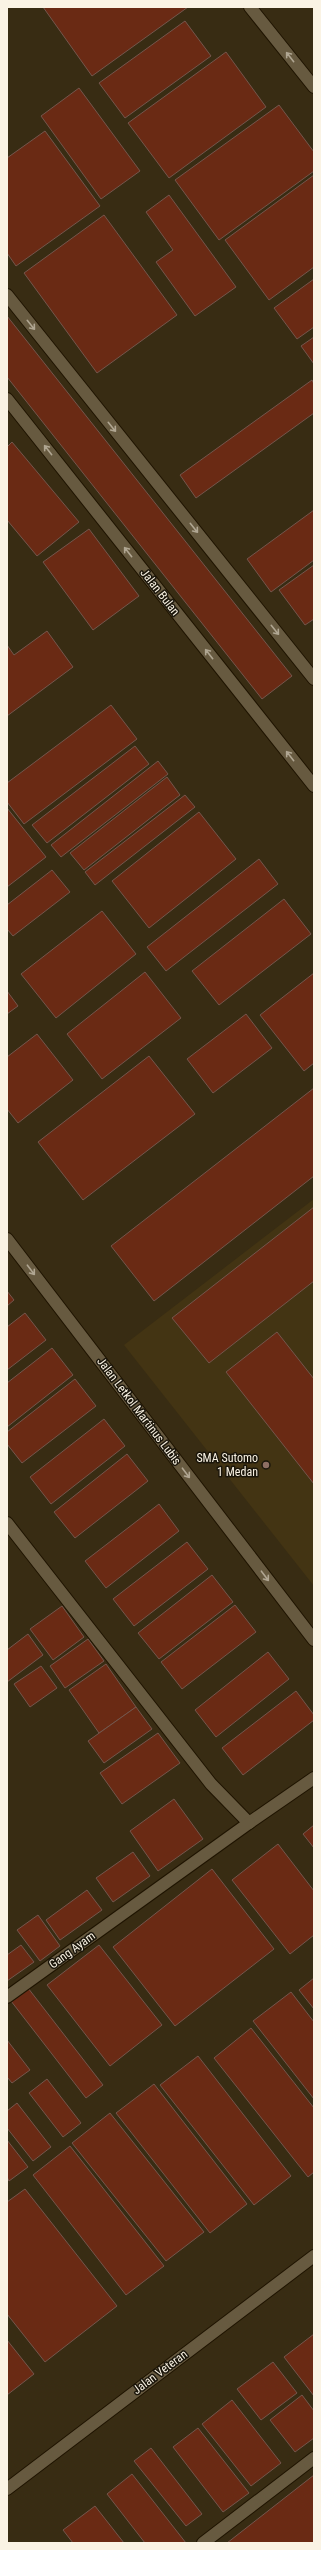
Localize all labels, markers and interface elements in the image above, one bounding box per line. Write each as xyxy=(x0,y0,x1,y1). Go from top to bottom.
one-way arrow xyxy=(285,51,294,62)
one-way arrow xyxy=(27,320,36,331)
one-way arrow xyxy=(108,421,117,432)
one-way arrow xyxy=(43,445,52,455)
one-way arrow xyxy=(189,523,198,534)
one-way arrow xyxy=(124,546,133,557)
street label: Jalan Bulan xyxy=(137,566,183,618)
one-way arrow xyxy=(271,624,279,635)
one-way arrow xyxy=(205,648,213,659)
one-way arrow xyxy=(285,750,294,761)
one-way arrow xyxy=(26,1264,35,1275)
street label: Jalan Letkol Martinus Lubis xyxy=(94,1355,184,1467)
place label: SMA Sutomo 1 Medan xyxy=(196,1451,258,1479)
marker: SMA Sutomo 1 Medan xyxy=(261,1460,271,1470)
one-way arrow xyxy=(182,1468,191,1479)
one-way arrow xyxy=(261,1571,270,1582)
street label: Gang Ayam xyxy=(46,1929,98,1971)
street label: Jalan Veteran xyxy=(130,2347,190,2397)

